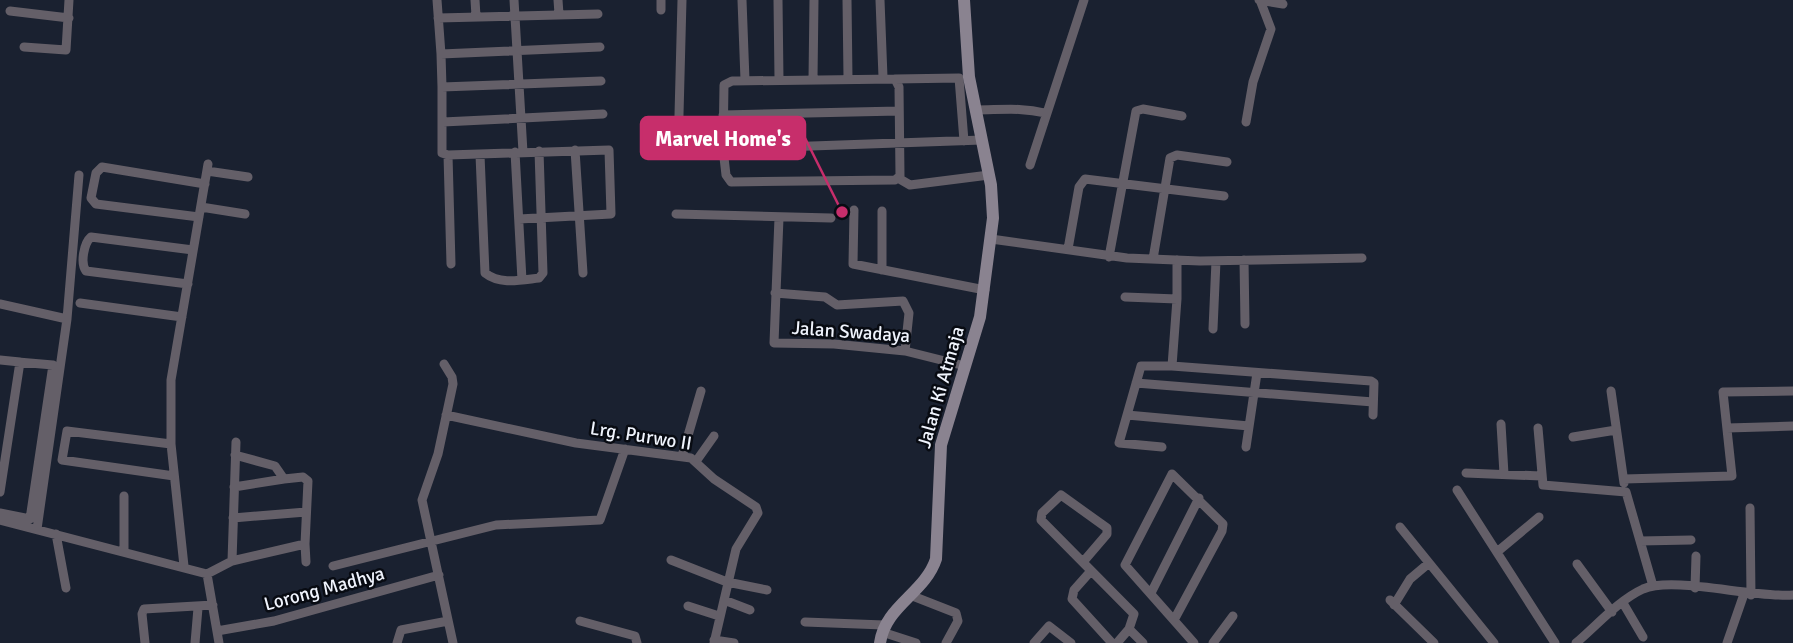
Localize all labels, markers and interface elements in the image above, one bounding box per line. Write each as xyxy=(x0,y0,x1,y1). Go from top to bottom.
callout: Marvel Home's xyxy=(641,117,805,159)
text: Marvel Home's xyxy=(655,126,791,152)
street label: Jalan Swadaya xyxy=(791,316,911,348)
street label: Jalan Ki Atmaja xyxy=(912,324,970,451)
street label: Lrg. Purwo II xyxy=(588,416,693,456)
street label: Lorong Madhya xyxy=(261,561,387,617)

